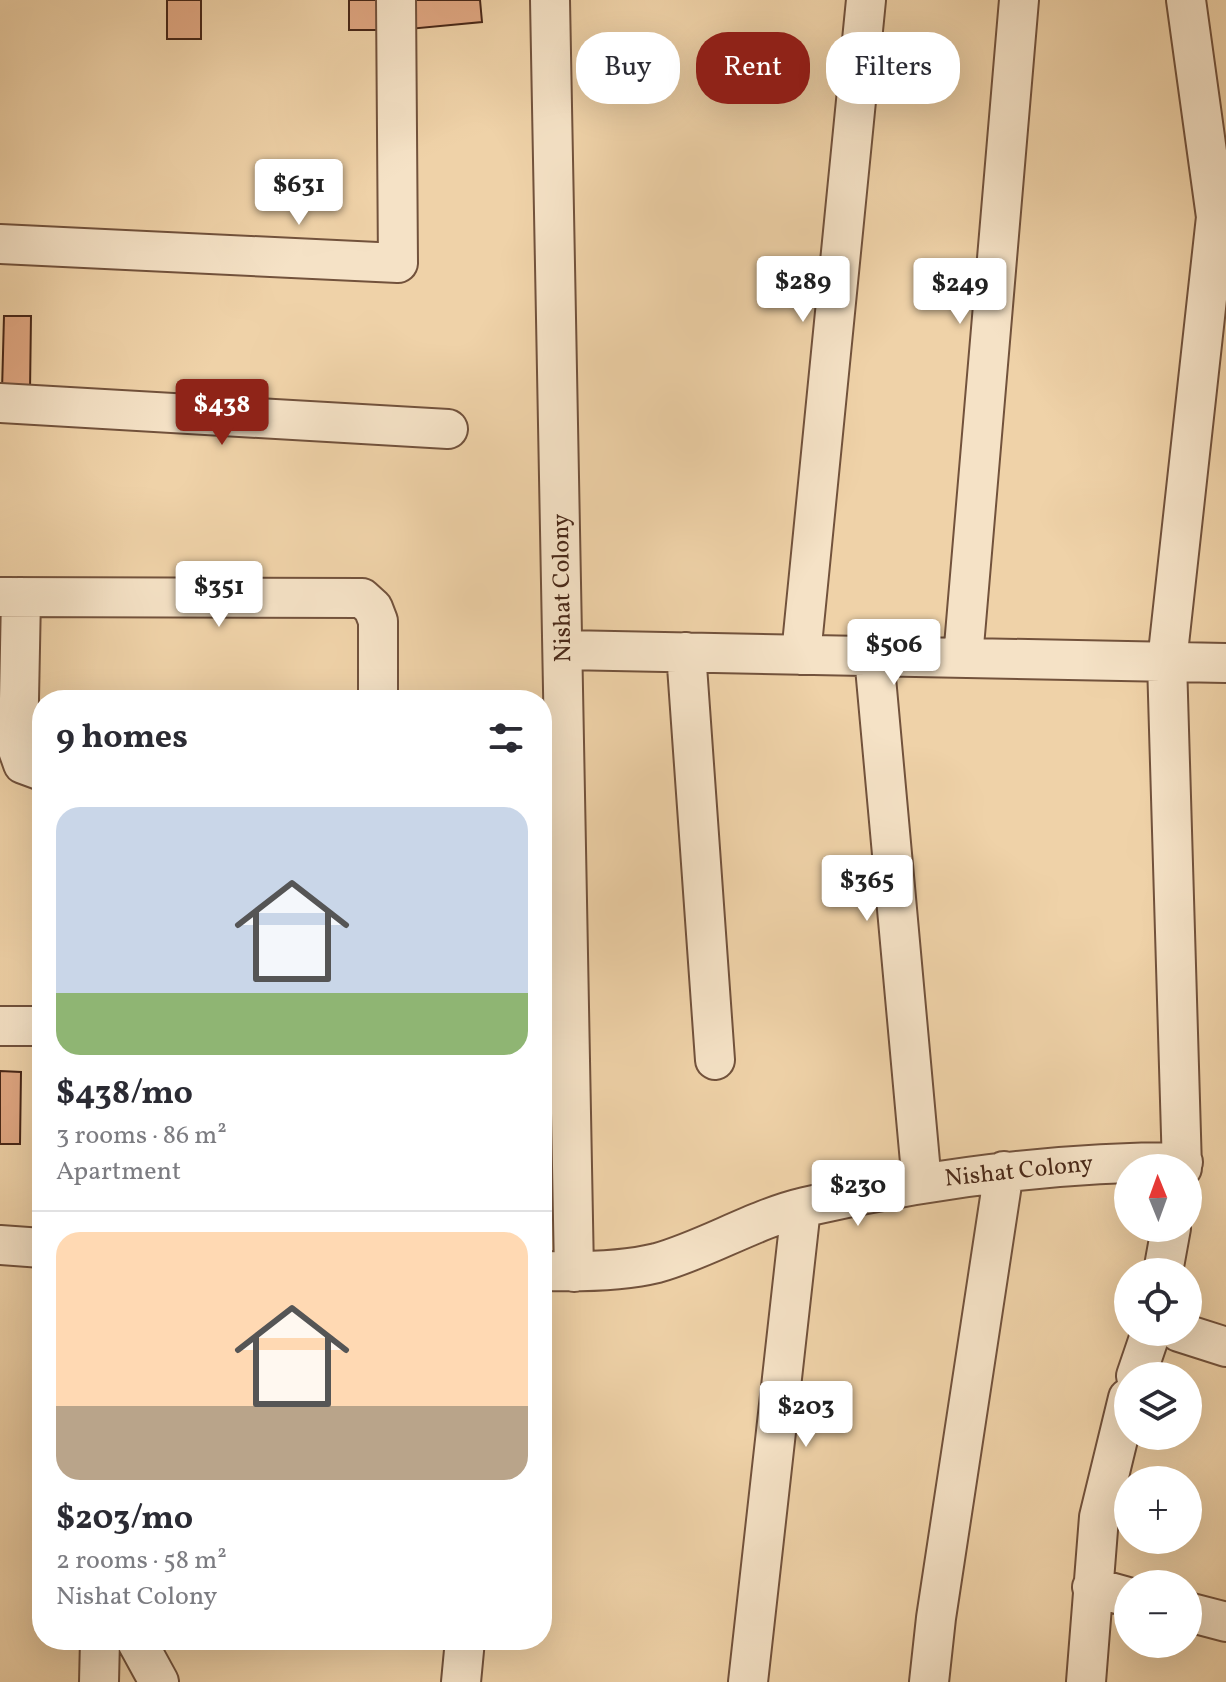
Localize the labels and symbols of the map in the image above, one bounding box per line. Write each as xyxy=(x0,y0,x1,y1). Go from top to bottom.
pin: $631 xyxy=(252,159,346,227)
pin: $289 xyxy=(756,256,850,324)
pin: $249 xyxy=(913,258,1007,326)
pin: $438 xyxy=(175,379,269,447)
street label: Nishat Colony xyxy=(545,513,581,663)
pin: $351 xyxy=(172,561,266,629)
pin: $506 xyxy=(847,619,941,687)
pin: $365 xyxy=(820,855,914,923)
street label: Nishat Colony xyxy=(943,1147,1095,1197)
north arrow xyxy=(1114,1154,1202,1242)
pin: $230 xyxy=(811,1160,905,1228)
pin: $203 xyxy=(759,1381,853,1449)

